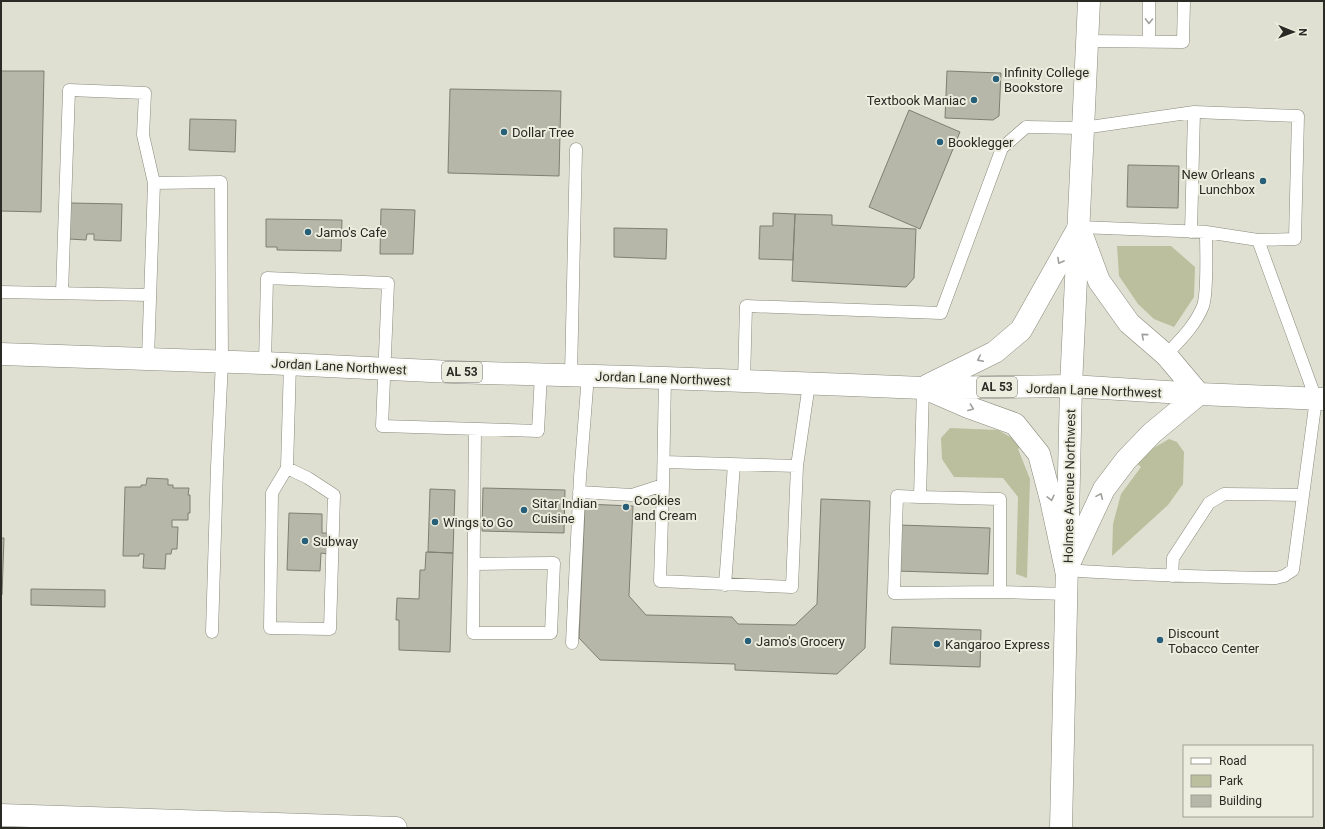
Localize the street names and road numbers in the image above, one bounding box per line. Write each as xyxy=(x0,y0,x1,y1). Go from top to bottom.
street label: Jordan Lane Northwest xyxy=(271,355,407,378)
road number: AL 53 xyxy=(442,362,482,382)
street label: Jordan Lane Northwest xyxy=(595,369,731,388)
road number: AL 53 xyxy=(977,377,1017,397)
street label: Jordan Lane Northwest xyxy=(1026,381,1162,400)
street label: Holmes Avenue Northwest xyxy=(1061,409,1078,563)

